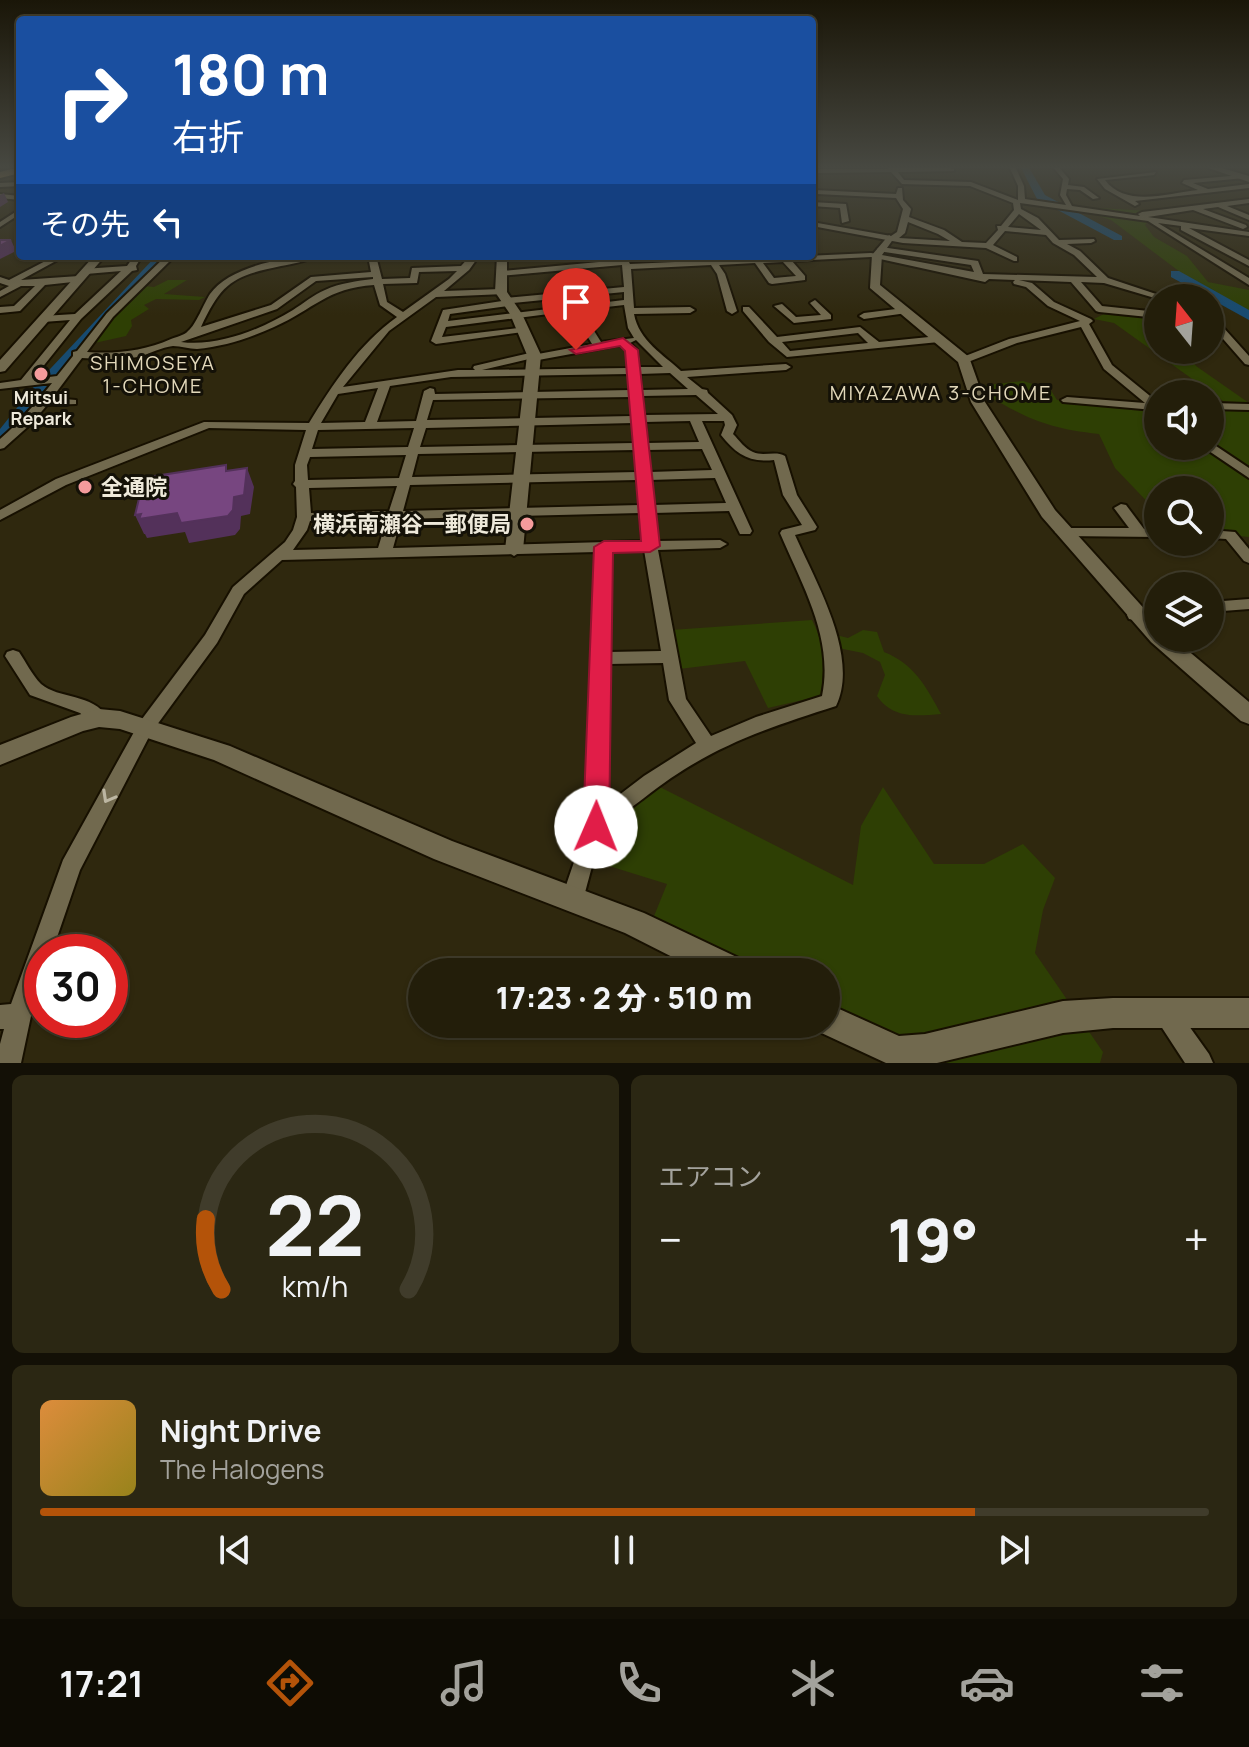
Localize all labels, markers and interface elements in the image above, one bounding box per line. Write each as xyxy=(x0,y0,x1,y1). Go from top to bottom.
text: 180 m xyxy=(172,35,329,112)
icon: right xyxy=(40,48,144,152)
text: 右折 xyxy=(172,112,244,161)
icon: left xyxy=(146,200,190,244)
text: その先 xyxy=(40,203,130,244)
pin xyxy=(542,268,610,350)
icon: arrive xyxy=(554,280,598,324)
north arrow xyxy=(1144,284,1224,364)
map controls xyxy=(1144,284,1224,652)
district label: SHIMOSEYA 1-CHOME xyxy=(90,349,216,399)
marker: Mitsui Repark xyxy=(32,365,50,383)
district label: MIYAZAWA 3-CHOME xyxy=(830,379,1052,406)
button: sound xyxy=(1144,380,1224,460)
place label: Mitsui Repark xyxy=(11,385,73,430)
place label: 全通院 xyxy=(101,472,167,502)
button: search xyxy=(1144,476,1224,556)
marker: 全通院 xyxy=(76,478,94,496)
place label: 横浜南瀬谷一郵便局 xyxy=(313,509,511,539)
marker: 横浜南瀬谷一郵便局 xyxy=(518,515,536,533)
button: layers xyxy=(1144,572,1224,652)
position arrow xyxy=(554,785,638,869)
one-way arrow xyxy=(102,788,117,803)
speed limit sign: 30 xyxy=(24,934,128,1038)
text: 17:23 · 2 分 · 510 m xyxy=(496,977,752,1018)
text: エアコン xyxy=(659,1158,763,1194)
text: 22 xyxy=(266,1167,365,1281)
text: 19° xyxy=(887,1198,979,1280)
text: − xyxy=(659,1209,682,1269)
text: + xyxy=(1184,1209,1209,1269)
text: km/h xyxy=(282,1267,348,1306)
text: Night Drive xyxy=(160,1410,322,1451)
text: The Halogens xyxy=(160,1451,324,1487)
icon: previous xyxy=(213,1528,257,1572)
icon: pause xyxy=(602,1528,646,1572)
icon: next xyxy=(992,1528,1036,1572)
icon: directions xyxy=(262,1655,318,1711)
icon: music xyxy=(436,1655,492,1711)
icon: phone xyxy=(611,1655,667,1711)
icon: climate xyxy=(785,1655,841,1711)
icon: car xyxy=(959,1655,1015,1711)
icon: filters xyxy=(1134,1655,1190,1711)
text: 17:21 xyxy=(59,1659,144,1708)

